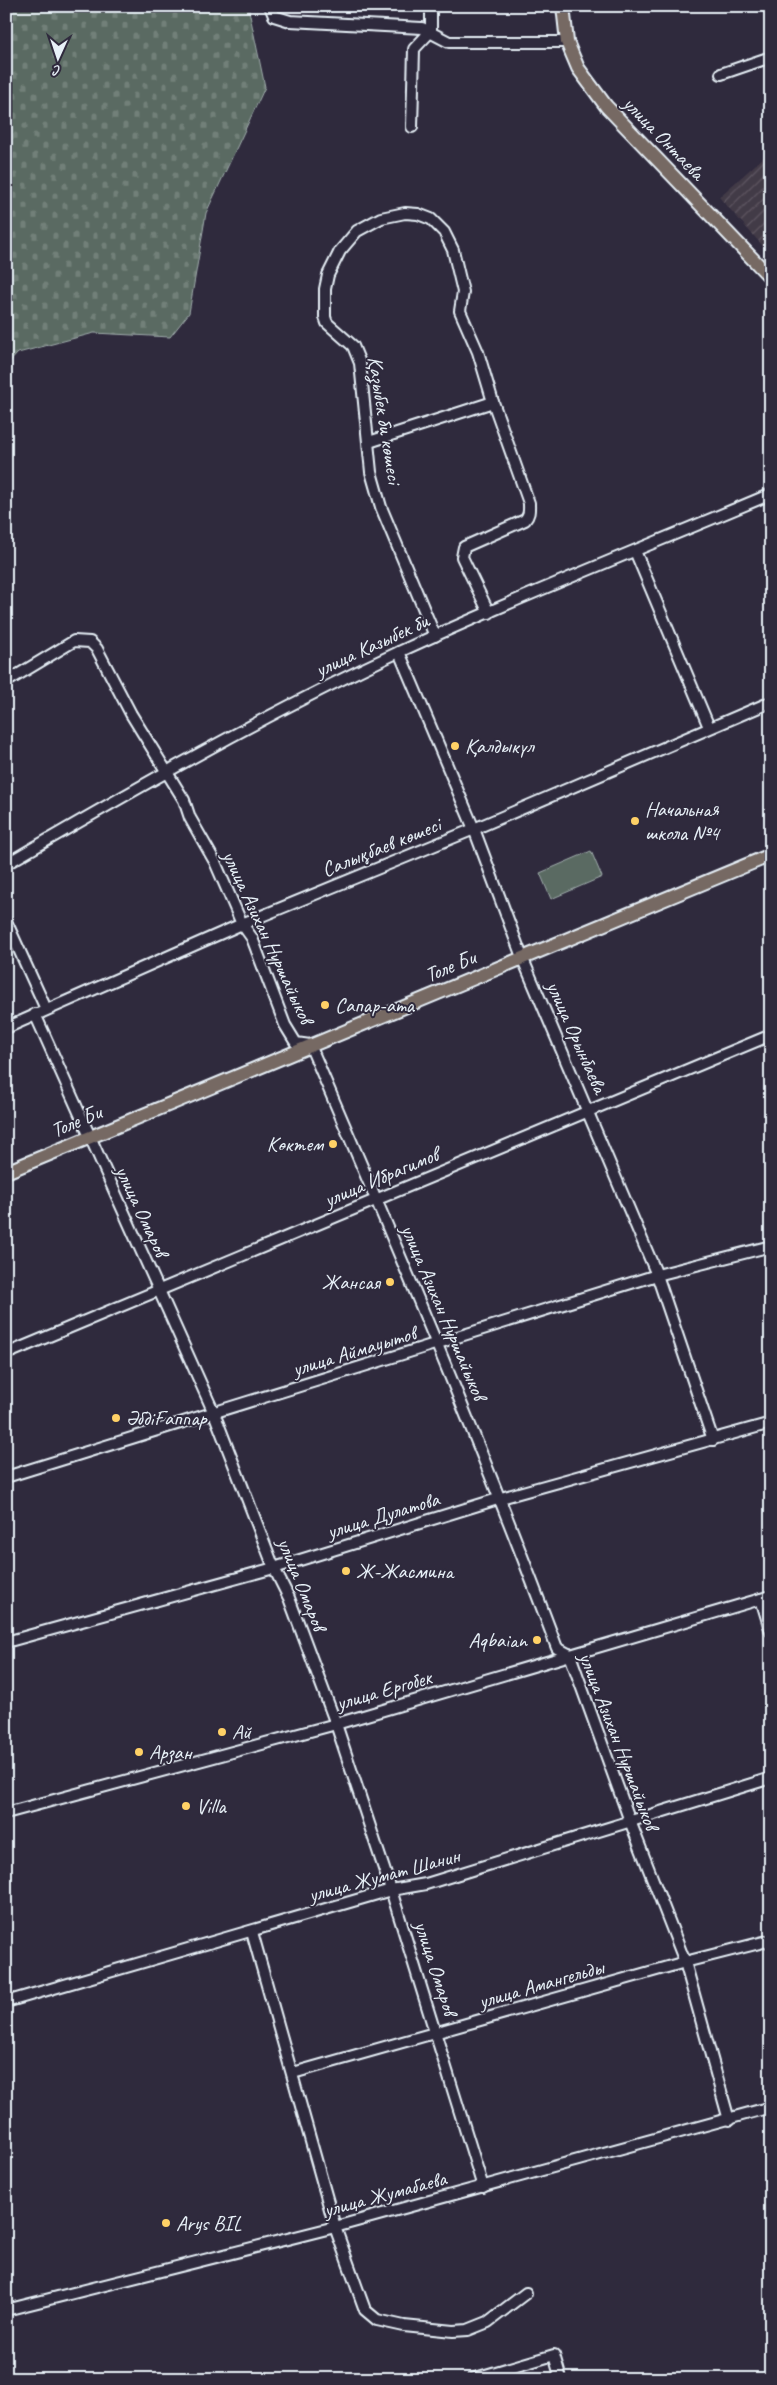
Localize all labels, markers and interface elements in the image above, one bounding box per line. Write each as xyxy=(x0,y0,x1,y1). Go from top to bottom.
north arrow xyxy=(32,32,82,82)
text: С xyxy=(51,62,61,79)
street label: улица Онтаева xyxy=(616,89,712,187)
street label: Қазыбек би көшесі xyxy=(361,354,408,489)
street label: улица Казыбек би xyxy=(309,607,435,684)
place label: Қалдыкүл xyxy=(465,733,535,759)
marker: Қалдыкүл xyxy=(449,740,461,752)
place label: Начальная школа №4 xyxy=(645,796,722,846)
street label: Салықбаев көшесі xyxy=(318,810,447,883)
marker: Начальная школа №4 xyxy=(629,815,641,827)
street label: улица Азихан Нуршайыков xyxy=(216,845,321,1031)
street label: Толе Би xyxy=(421,943,481,988)
street label: улица Орынбаева xyxy=(540,975,614,1099)
place label: Сапар-ата xyxy=(335,992,416,1018)
marker: Сапар-ата xyxy=(319,999,331,1011)
street label: Толе Би xyxy=(47,1098,107,1143)
place label: Көктем xyxy=(267,1131,325,1157)
marker: Көктем xyxy=(327,1138,339,1150)
street label: улица Ибрагимов xyxy=(318,1139,446,1214)
street label: улица Омаров xyxy=(109,1160,176,1264)
street label: улица Азихан Нуршайыков xyxy=(395,1219,494,1407)
place label: Жансая xyxy=(322,1269,382,1295)
marker: Жансая xyxy=(384,1276,396,1288)
street label: улица Аймауытов xyxy=(287,1319,423,1383)
place label: ӘбдіҒаппар xyxy=(126,1405,209,1431)
marker: ӘбдіҒаппар xyxy=(110,1412,122,1424)
street label: улица Дулатова xyxy=(322,1485,444,1545)
street label: улица Омаров xyxy=(271,1532,334,1638)
place label: Ж-Жасмина xyxy=(356,1558,455,1584)
marker: Ж-Жасмина xyxy=(340,1565,352,1577)
place label: Aqbaian xyxy=(468,1627,529,1653)
marker: Aqbaian xyxy=(531,1634,543,1646)
street label: улица Азихан Нуршайыков xyxy=(572,1647,666,1837)
street label: улица Ергобек xyxy=(331,1664,436,1717)
place label: Ай xyxy=(232,1719,252,1745)
marker: Ай xyxy=(216,1726,228,1738)
place label: Арзан xyxy=(149,1739,193,1765)
marker: Арзан xyxy=(133,1746,145,1758)
place label: Villa xyxy=(196,1793,227,1819)
marker: Villa xyxy=(180,1800,192,1812)
street label: улица Жумат Шанин xyxy=(304,1842,464,1908)
street label: улица Омаров xyxy=(408,1916,465,2022)
street label: улица Амангельды xyxy=(474,1953,608,2015)
street label: улица Жумабаева xyxy=(319,2165,451,2223)
place label: Arys BIL xyxy=(176,2210,241,2236)
marker: Arys BIL xyxy=(160,2217,172,2229)

